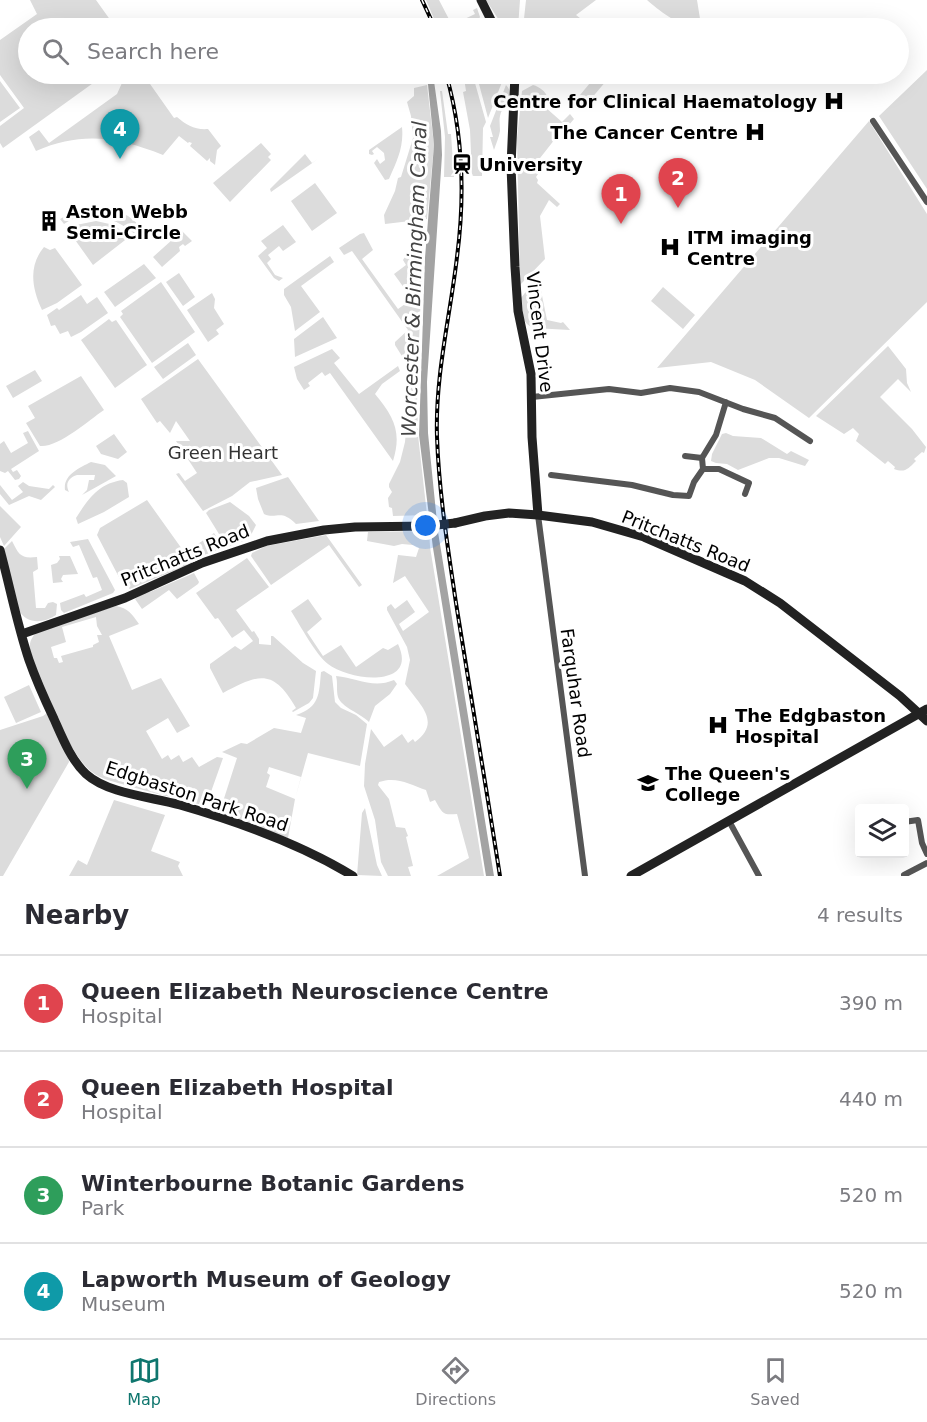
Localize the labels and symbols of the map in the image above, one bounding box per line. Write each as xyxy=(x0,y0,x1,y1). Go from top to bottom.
hospital icon: Centre for Clinical Haematology xyxy=(822,89,846,113)
place label: Centre for Clinical Haematology xyxy=(493,91,817,112)
pin: 4 xyxy=(100,110,140,159)
water label: Worcester & Birmingham Canal xyxy=(396,120,432,437)
hospital icon: The Cancer Centre xyxy=(743,120,767,144)
place label: The Cancer Centre xyxy=(550,122,738,143)
station icon: University xyxy=(450,152,474,176)
place label: University xyxy=(479,154,583,175)
pin: 2 xyxy=(658,158,698,208)
pin: 1 xyxy=(602,174,640,224)
place label: Aston Webb Semi-Circle xyxy=(66,201,188,243)
building icon: Aston Webb Semi-Circle xyxy=(37,209,61,233)
place label: ITM imaging Centre xyxy=(687,227,812,269)
hospital icon: ITM imaging Centre xyxy=(658,235,682,259)
street label: Vincent Drive xyxy=(522,270,558,394)
park label: Green Heart xyxy=(168,442,278,463)
street label: Pritchatts Road xyxy=(619,506,753,576)
your location xyxy=(411,511,440,540)
street label: Pritchatts Road xyxy=(118,520,252,590)
street label: Farquhar Road xyxy=(557,627,595,759)
place label: The Edgbaston Hospital xyxy=(735,705,886,747)
hospital icon: The Edgbaston Hospital xyxy=(706,713,730,737)
pin: 3 xyxy=(8,740,46,789)
street label: Edgbaston Park Road xyxy=(103,756,291,836)
place label: The Queen's College xyxy=(665,763,790,805)
school or university icon: The Queen's College xyxy=(636,771,660,795)

